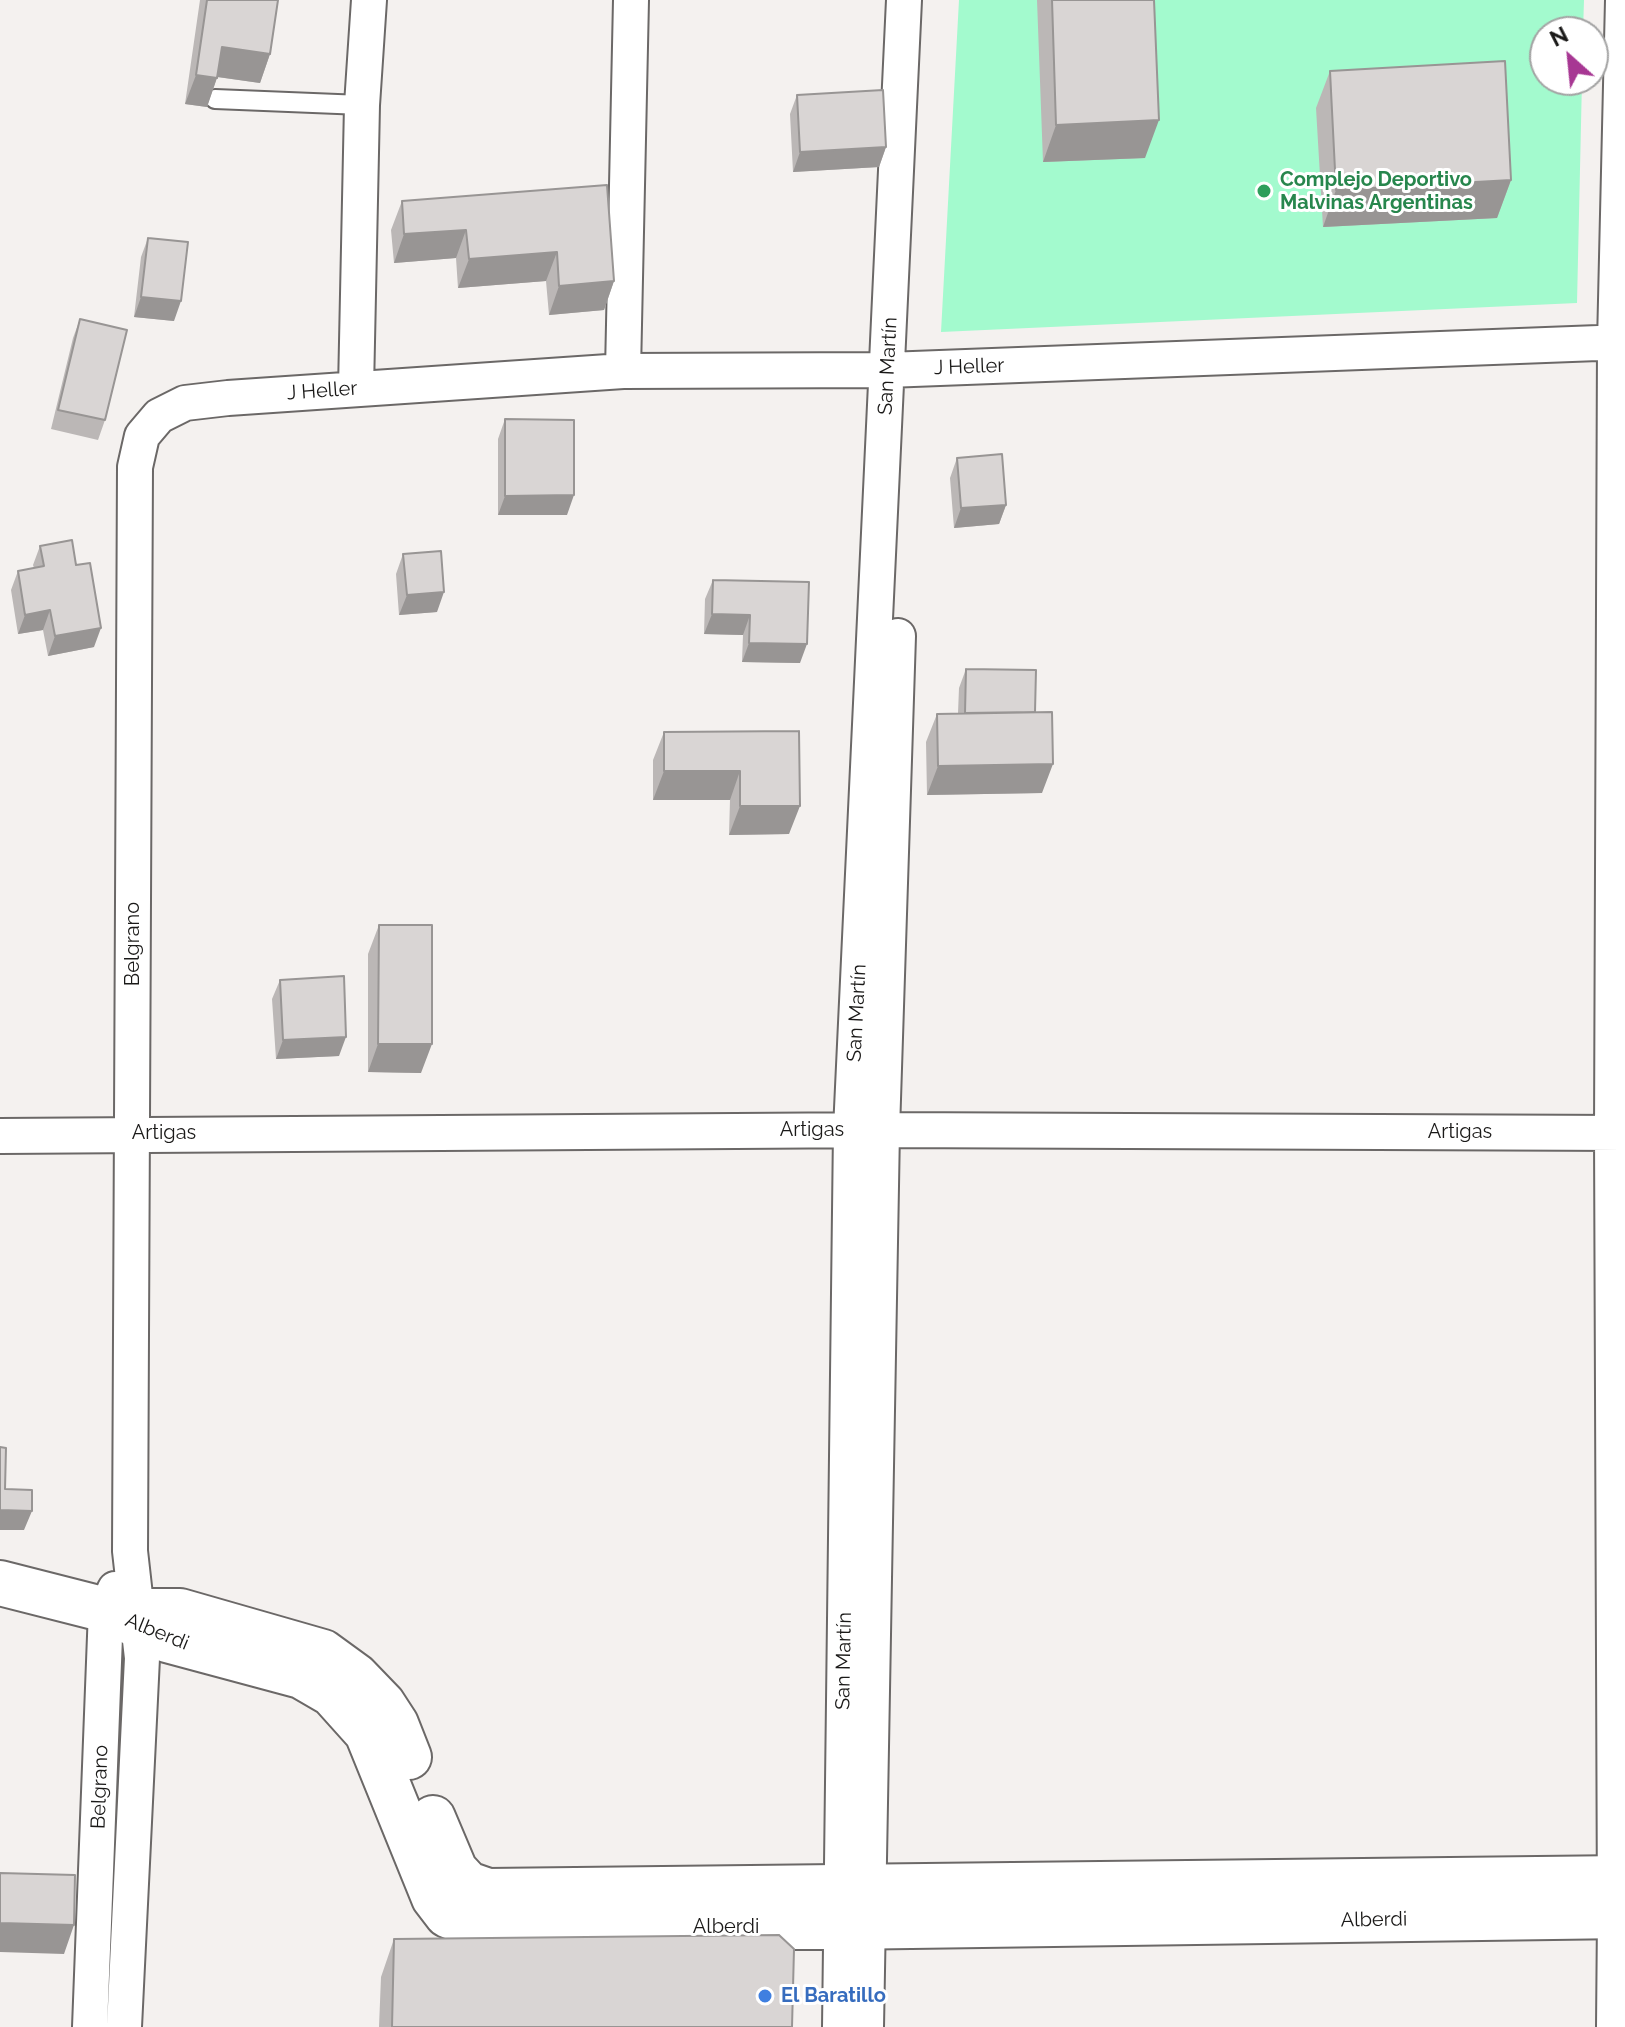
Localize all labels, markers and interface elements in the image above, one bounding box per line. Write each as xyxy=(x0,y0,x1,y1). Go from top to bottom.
north arrow xyxy=(1529,16,1609,96)
text: N xyxy=(1546,21,1572,52)
place label: Complejo Deportivo Malvinas Argentinas xyxy=(1280,168,1473,215)
marker: Complejo Deportivo Malvinas Argentinas xyxy=(1255,182,1273,200)
street label: San Martín xyxy=(873,316,903,416)
street label: J Heller xyxy=(933,354,1005,380)
street label: J Heller xyxy=(286,377,358,405)
street label: Belgrano xyxy=(121,902,145,986)
street label: San Martín xyxy=(842,963,872,1063)
street label: Artigas xyxy=(780,1118,844,1142)
street label: Artigas xyxy=(1428,1120,1492,1144)
street label: Artigas xyxy=(132,1121,196,1145)
street label: Alberdi xyxy=(122,1608,192,1656)
street label: San Martín xyxy=(831,1612,857,1710)
street label: Belgrano xyxy=(87,1744,113,1830)
street label: Alberdi xyxy=(1341,1907,1407,1933)
street label: Alberdi xyxy=(693,1915,759,1939)
place label: El Baratillo xyxy=(781,1984,886,2008)
marker: El Baratillo xyxy=(756,1987,774,2005)

